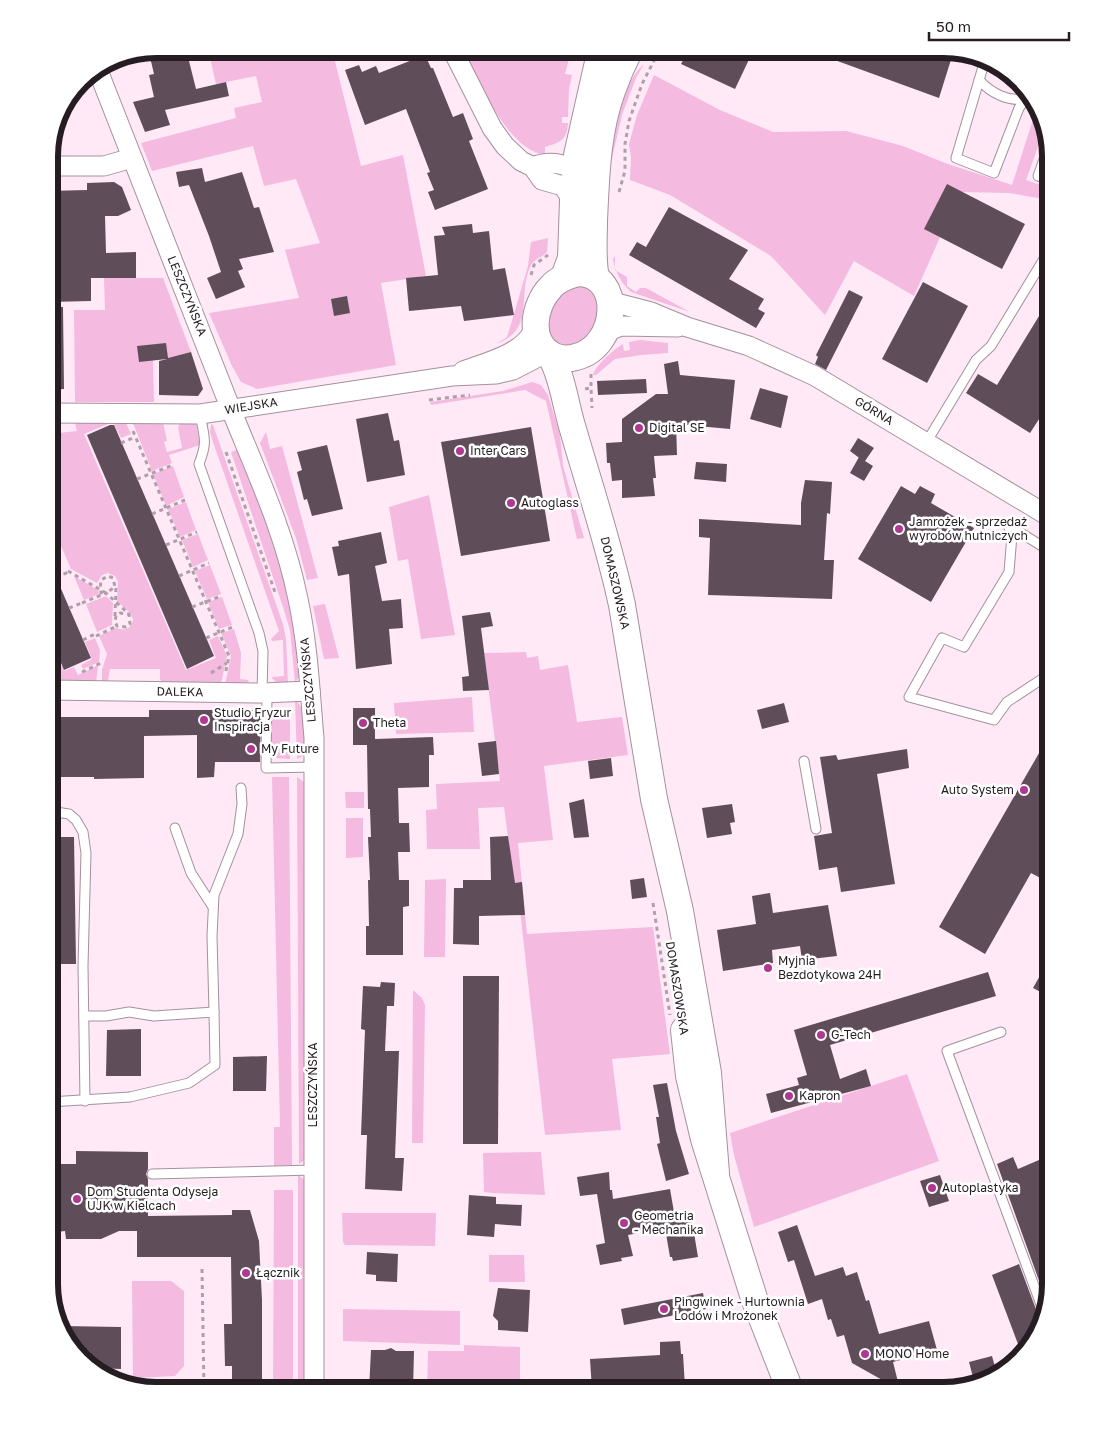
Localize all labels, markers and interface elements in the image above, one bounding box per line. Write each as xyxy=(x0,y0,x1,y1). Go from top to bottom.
scale bar xyxy=(929,10,1069,42)
text: 50 m xyxy=(936,17,971,35)
street label: LESZCZYŃSKA xyxy=(165,254,210,338)
street label: GÓRNA xyxy=(852,393,896,428)
street label: WIEJSKA xyxy=(223,394,279,417)
place label: Digital SE xyxy=(649,420,705,435)
marker: Digital SE xyxy=(633,422,645,434)
place label: Inter Cars xyxy=(470,443,526,458)
marker: Inter Cars xyxy=(454,445,466,457)
place label: Autoglass xyxy=(521,495,579,510)
marker: Autoglass xyxy=(505,497,517,509)
place label: Jamrożek - sprzedaż wyrobów hutniczych xyxy=(909,514,1028,543)
marker: Jamrożek - sprzedaż wyrobów hutniczych xyxy=(893,523,905,535)
street label: DOMASZOWSKA xyxy=(598,535,633,631)
street label: LESZCZYŃSKA xyxy=(296,637,319,723)
street label: DALEKA xyxy=(156,684,204,699)
place label: Studio Fryzur Inspiracja xyxy=(214,705,292,734)
marker: Studio Fryzur Inspiracja xyxy=(198,714,210,726)
place label: Theta xyxy=(373,715,406,730)
marker: Theta xyxy=(357,717,369,729)
place label: My Future xyxy=(261,741,319,756)
marker: My Future xyxy=(245,743,257,755)
place label: Auto System xyxy=(941,782,1014,797)
marker: Auto System xyxy=(1018,784,1030,796)
street label: DOMASZOWSKA xyxy=(663,940,692,1036)
place label: Myjnia Bezdotykowa 24H xyxy=(778,953,882,982)
marker: Myjnia Bezdotykowa 24H xyxy=(762,962,774,974)
place label: G-Tech xyxy=(831,1027,871,1042)
marker: G-Tech xyxy=(815,1029,827,1041)
street label: LESZCZYŃSKA xyxy=(305,1042,320,1128)
place label: Kapron xyxy=(799,1088,840,1103)
marker: Kapron xyxy=(783,1090,795,1102)
place label: Autoplastyka xyxy=(942,1180,1019,1195)
marker: Autoplastyka xyxy=(926,1182,938,1194)
place label: Dom Studenta Odyseja UJK w Kielcach xyxy=(87,1184,218,1213)
marker: Dom Studenta Odyseja UJK w Kielcach xyxy=(71,1193,83,1205)
place label: Geometria - Mechanika xyxy=(634,1208,704,1237)
marker: Geometria - Mechanika xyxy=(618,1217,630,1229)
place label: Łącznik xyxy=(256,1265,300,1280)
marker: Łącznik xyxy=(240,1267,252,1279)
place label: Pingwinek - Hurtownia Lodów i Mrożonek xyxy=(674,1294,805,1323)
marker: Pingwinek - Hurtownia Lodów i Mrożonek xyxy=(658,1303,670,1315)
place label: MONO Home xyxy=(875,1346,949,1361)
marker: MONO Home xyxy=(859,1348,871,1360)

